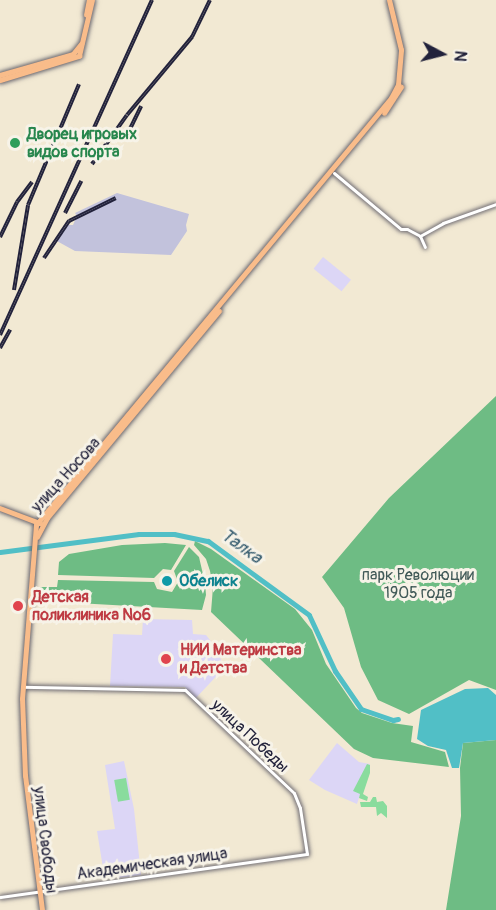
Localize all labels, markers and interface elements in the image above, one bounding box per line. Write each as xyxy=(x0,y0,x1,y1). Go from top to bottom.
north arrow xyxy=(412,24,472,84)
text: N xyxy=(449,50,470,63)
place label: Дворец игровых видов спорта xyxy=(27,124,137,162)
marker: Дворец игровых видов спорта xyxy=(8,136,22,150)
street label: улица Носова xyxy=(27,434,105,516)
water label: Талка xyxy=(216,525,266,569)
park label: парк Революции 1905 года xyxy=(362,565,474,603)
place label: Обелиск xyxy=(179,571,238,591)
marker: Обелиск xyxy=(160,574,174,588)
place label: Детская поликлиника №6 xyxy=(32,587,151,625)
marker: Детская поликлиника №6 xyxy=(9,597,27,615)
place label: НИИ Материнства и Детства xyxy=(180,640,301,678)
marker: НИИ Материнства и Детства xyxy=(157,650,175,668)
street label: улица Победы xyxy=(207,695,293,777)
street label: улица Свободы xyxy=(29,786,61,894)
street label: Академическая улица xyxy=(75,844,229,884)

